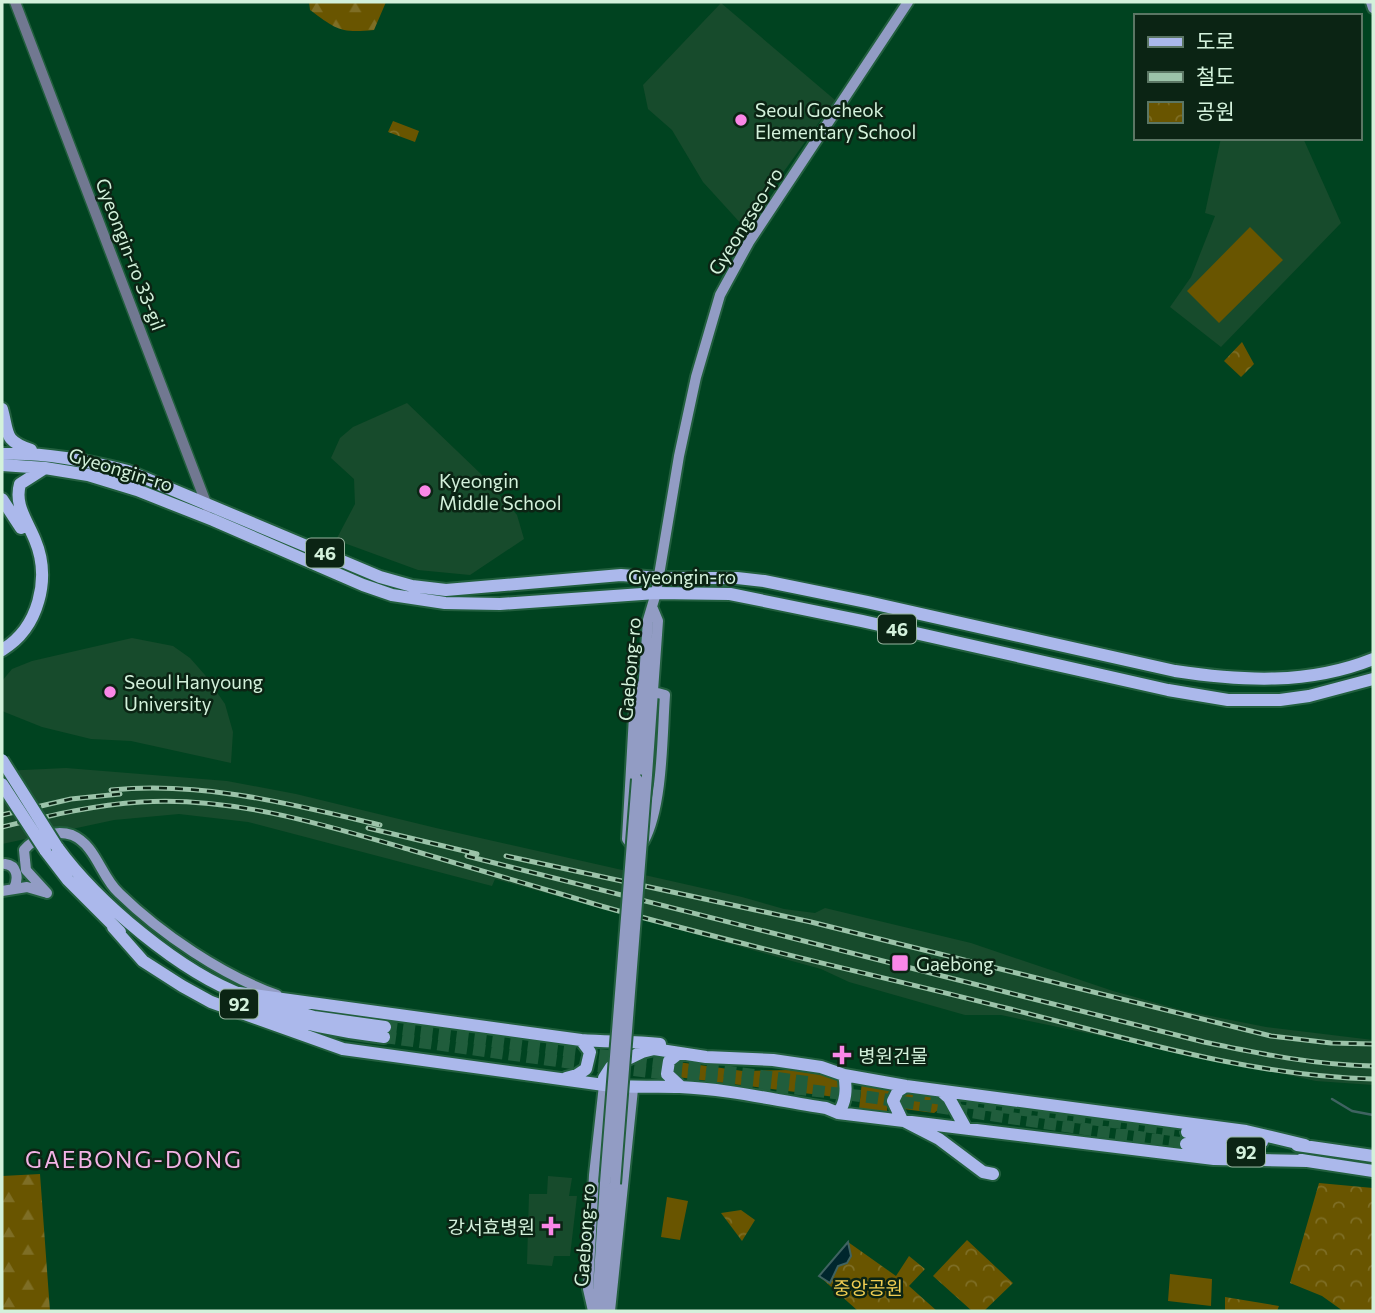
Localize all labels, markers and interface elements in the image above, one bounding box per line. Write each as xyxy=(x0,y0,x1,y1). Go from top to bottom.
legend xyxy=(1134,14,1361,140)
text: 도로 xyxy=(1196,28,1235,53)
text: 철도 xyxy=(1196,63,1235,88)
place label: Seoul Gocheok Elementary School xyxy=(755,98,916,143)
text: 공원 xyxy=(1196,98,1235,123)
marker: Seoul Gocheok Elementary School xyxy=(733,112,749,128)
street label: Gyeongseo-ro xyxy=(703,163,787,279)
street label: Gyeongin-ro 33-gil xyxy=(91,175,171,333)
street label: Gyeongin-ro xyxy=(66,442,176,496)
place label: Kyeongin Middle School xyxy=(439,469,561,514)
marker: Kyeongin Middle School xyxy=(417,483,433,499)
road number: 46 xyxy=(306,538,344,568)
street label: Gyeongin-ro xyxy=(628,565,736,588)
road number: 46 xyxy=(878,614,916,644)
street label: Gaebong-ro xyxy=(613,616,645,722)
place label: Seoul Hanyoung University xyxy=(124,670,263,715)
marker: Seoul Hanyoung University xyxy=(102,684,118,700)
place label: Gaebong xyxy=(916,952,994,975)
marker: Gaebong xyxy=(890,953,910,973)
road number: 92 xyxy=(220,989,258,1018)
place label: 병원건물 xyxy=(858,1044,928,1067)
marker: 병원건물 xyxy=(832,1045,852,1065)
road number: 92 xyxy=(1227,1138,1265,1167)
district label: GAEBONG-DONG xyxy=(25,1145,243,1173)
street label: Gaebong-ro xyxy=(569,1182,599,1288)
place label: 강서효병원 xyxy=(448,1215,535,1238)
marker: 강서효병원 xyxy=(541,1216,561,1236)
park label: 중앙공원 xyxy=(833,1276,903,1299)

